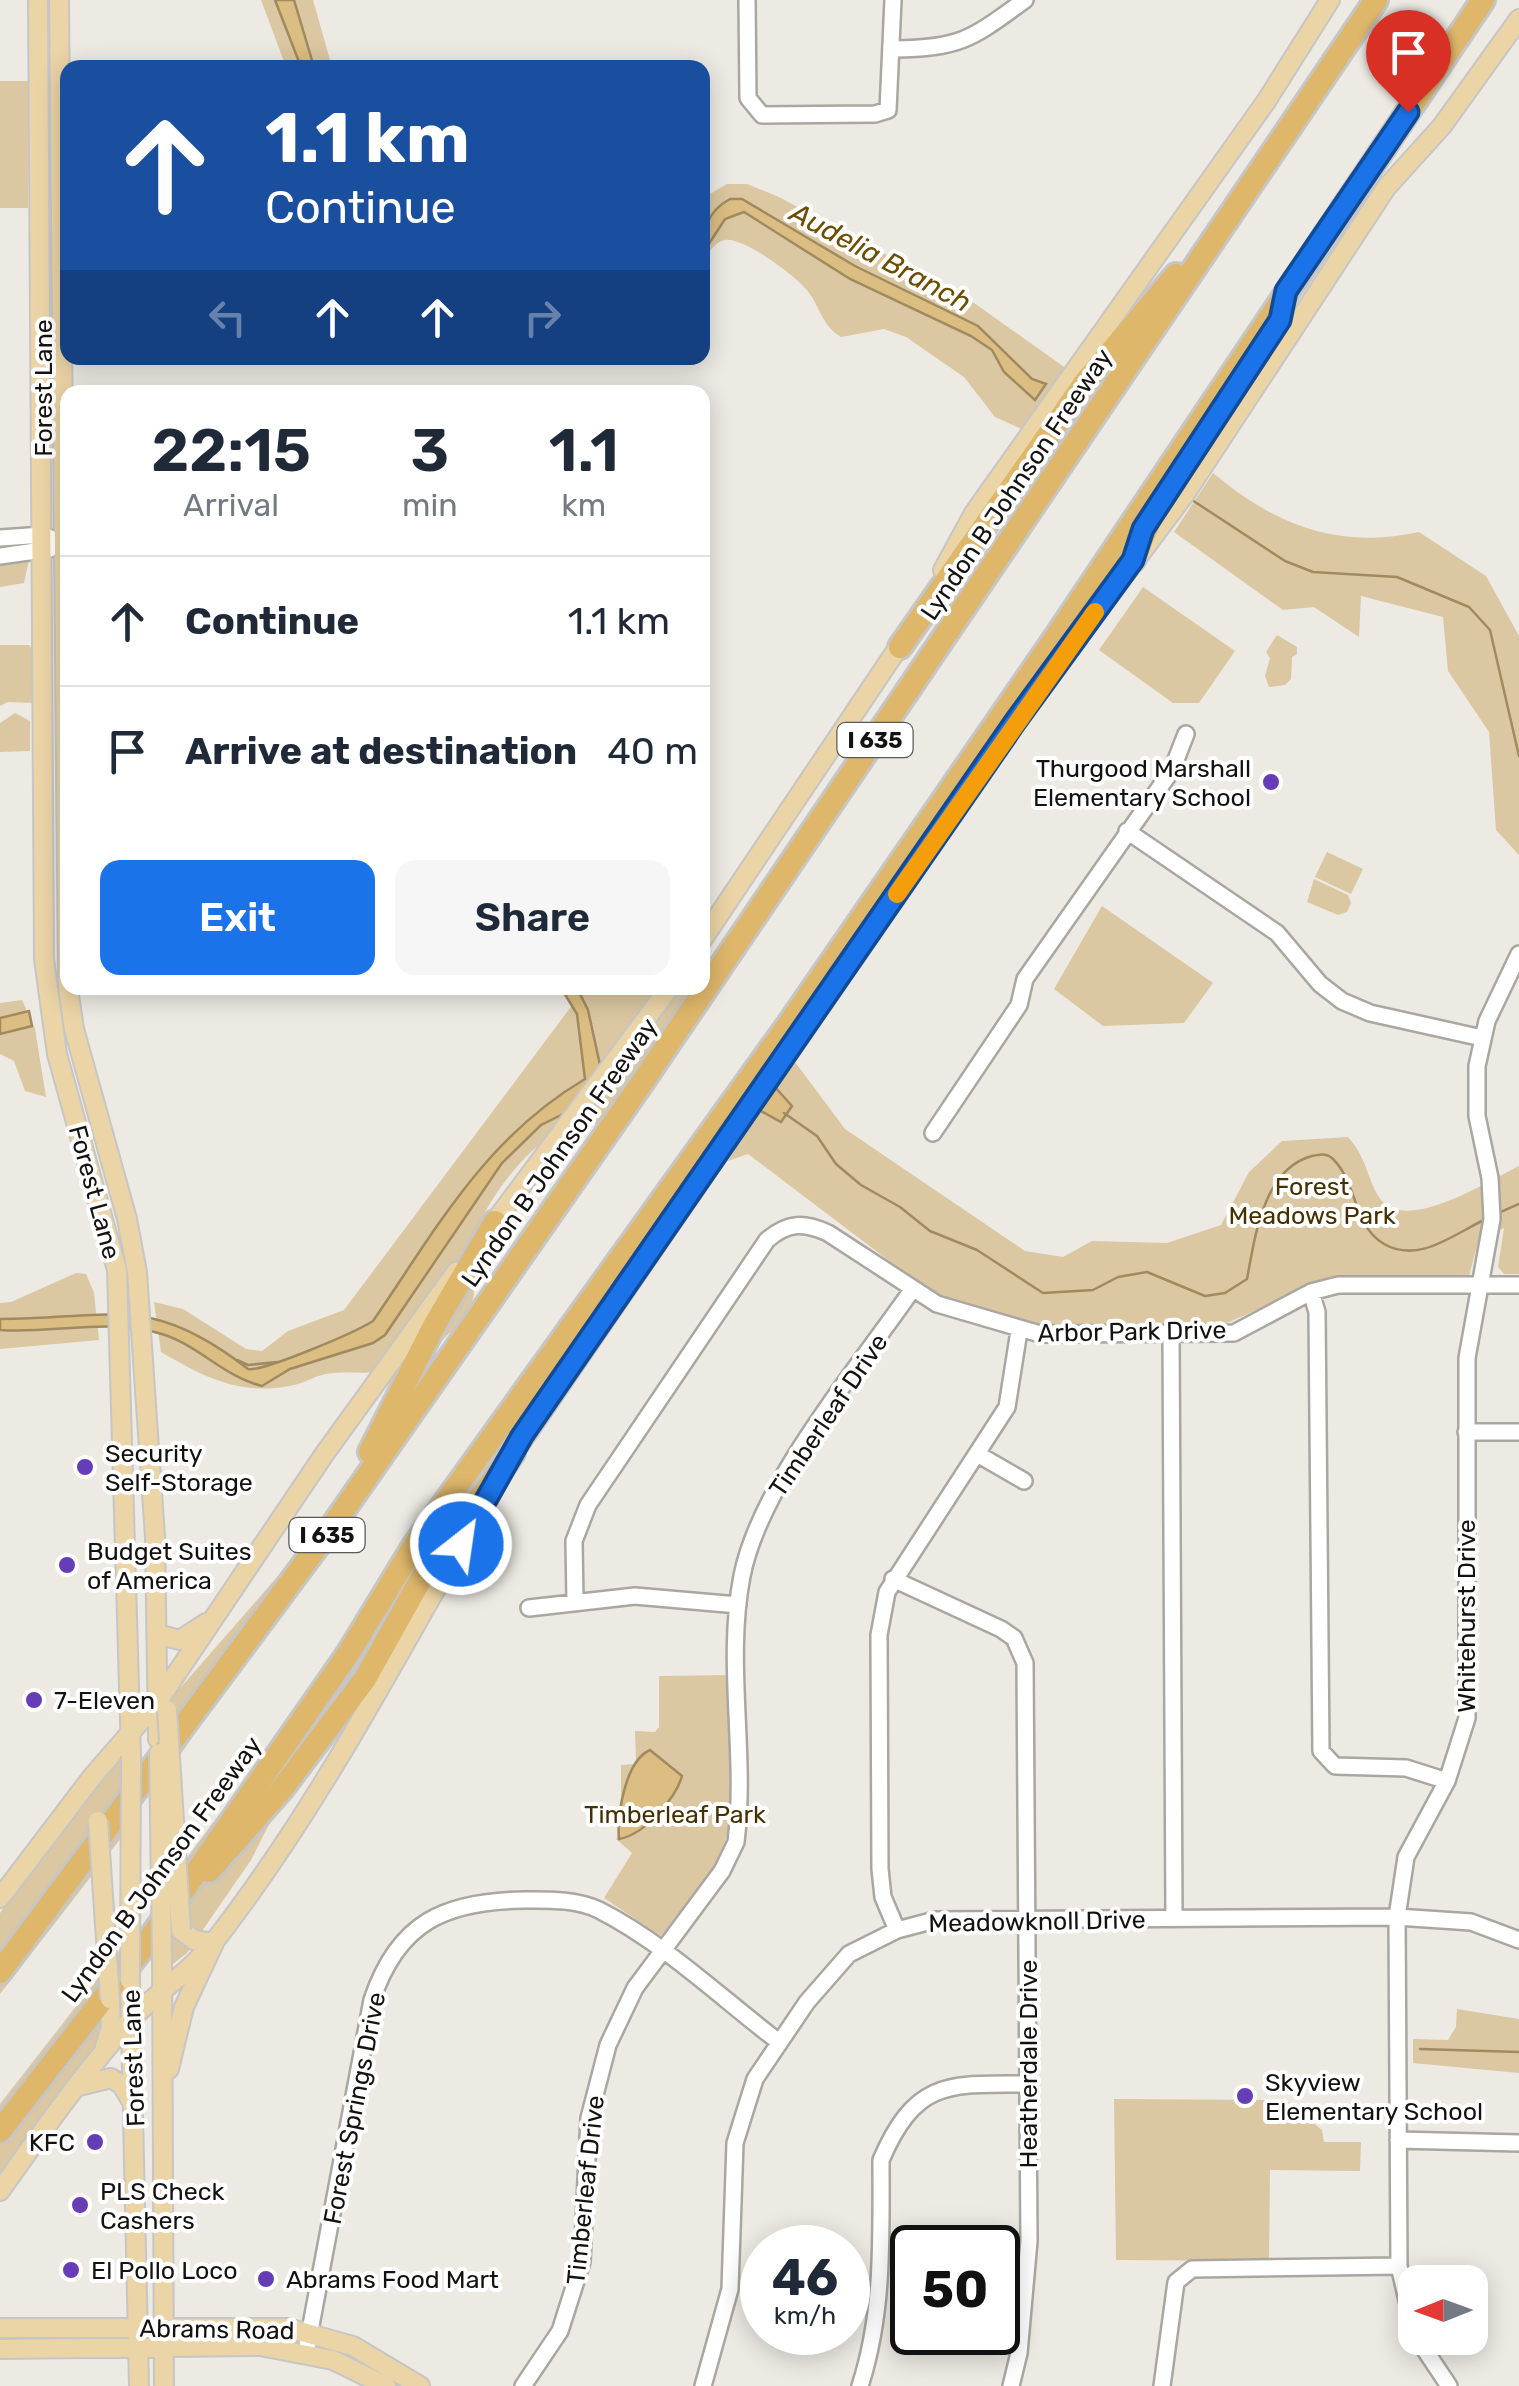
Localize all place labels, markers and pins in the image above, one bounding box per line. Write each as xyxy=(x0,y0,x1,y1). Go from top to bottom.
pin xyxy=(1366,10,1451,113)
place label: Thurgood Marshall Elementary School xyxy=(1033,754,1251,812)
marker: Thurgood Marshall Elementary School xyxy=(1260,771,1282,793)
place label: Security Self-Storage xyxy=(105,1439,253,1497)
marker: Security Self-Storage xyxy=(74,1456,96,1478)
place label: Budget Suites of America xyxy=(87,1537,252,1595)
marker: Budget Suites of America xyxy=(56,1554,78,1576)
place label: 7-Eleven xyxy=(54,1686,155,1715)
marker: 7-Eleven xyxy=(23,1689,45,1711)
place label: Skyview Elementary School xyxy=(1265,2068,1483,2126)
marker: Skyview Elementary School xyxy=(1234,2085,1256,2107)
place label: KFC xyxy=(29,2128,75,2157)
marker: KFC xyxy=(84,2131,106,2153)
place label: PLS Check Cashers xyxy=(100,2177,224,2235)
marker: PLS Check Cashers xyxy=(69,2194,91,2216)
place label: El Pollo Loco xyxy=(91,2256,238,2285)
marker: El Pollo Loco xyxy=(60,2259,82,2281)
place label: Abrams Food Mart xyxy=(286,2265,499,2294)
marker: Abrams Food Mart xyxy=(255,2268,277,2290)

